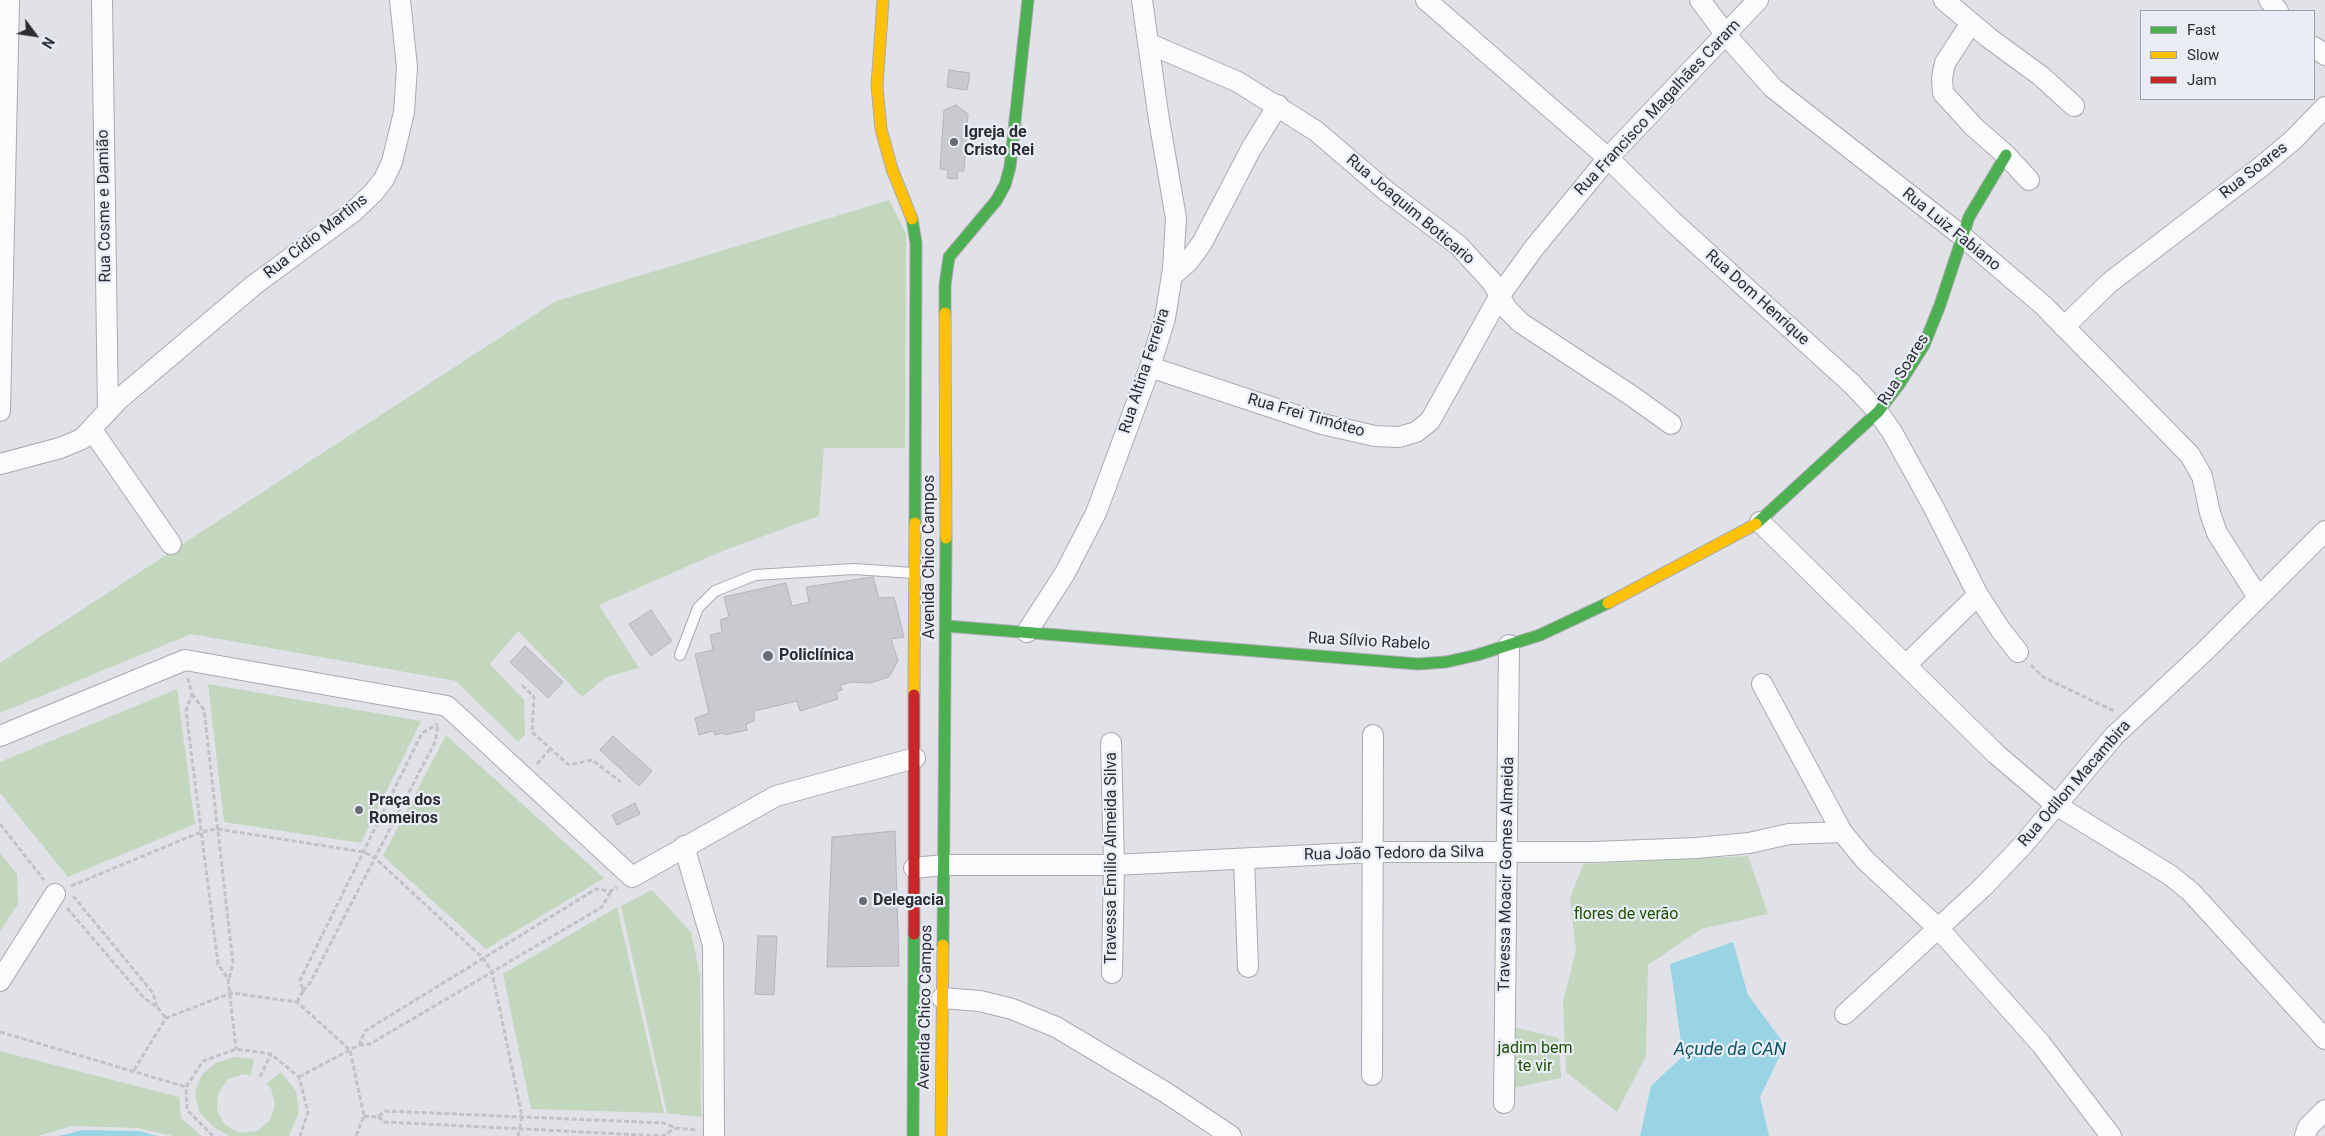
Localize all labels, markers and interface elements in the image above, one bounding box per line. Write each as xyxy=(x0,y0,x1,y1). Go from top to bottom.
north arrow xyxy=(10,10,60,60)
legend xyxy=(2140,10,2315,100)
street label: Rua Francisco Magalhães Caram xyxy=(1571,16,1745,200)
text: Fast xyxy=(2187,21,2216,39)
text: N xyxy=(38,34,57,51)
text: Slow xyxy=(2187,46,2219,64)
text: Jam xyxy=(2187,71,2217,89)
place label: Igreja de Cristo Rei xyxy=(964,123,1034,161)
street label: Rua Cosme e Damião xyxy=(94,129,116,283)
marker: Igreja de Cristo Rei xyxy=(948,136,960,148)
street label: Rua Soares xyxy=(2216,139,2292,203)
street label: Rua Joaquim Boticario xyxy=(1342,151,1478,269)
street label: Rua Luiz Fabiano xyxy=(1898,184,2004,276)
street label: Rua Cídio Martins xyxy=(260,191,372,283)
street label: Rua Dom Henrique xyxy=(1701,246,1813,350)
street label: Rua Altina Ferreira xyxy=(1116,306,1174,436)
street label: Rua Soares xyxy=(1874,331,1934,409)
street label: Rua Frei Timóteo xyxy=(1245,390,1367,442)
street label: Avenida Chico Campos xyxy=(920,475,940,639)
street label: Rua Sílvio Rabelo xyxy=(1307,629,1431,655)
place label: Policlínica xyxy=(779,646,854,666)
marker: Policlínica xyxy=(761,649,775,663)
street label: Rua Odilon Macambira xyxy=(2015,717,2135,851)
street label: Travessa Emilio Almeida Silva xyxy=(1102,752,1122,964)
street label: Travessa Moacir Gomes Almeida xyxy=(1495,757,1519,991)
place label: Praça dos Romeiros xyxy=(369,791,441,829)
marker: Praça dos Romeiros xyxy=(353,804,365,816)
street label: Rua João Tedoro da Silva xyxy=(1304,843,1484,865)
place label: Delegacia xyxy=(873,891,944,911)
marker: Delegacia xyxy=(857,895,869,907)
park label: flores de verão xyxy=(1574,905,1678,925)
street label: Avenida Chico Campos xyxy=(915,924,937,1090)
park label: jadim bem te vir xyxy=(1498,1039,1572,1077)
water label: Açude da CAN xyxy=(1674,1039,1786,1061)

